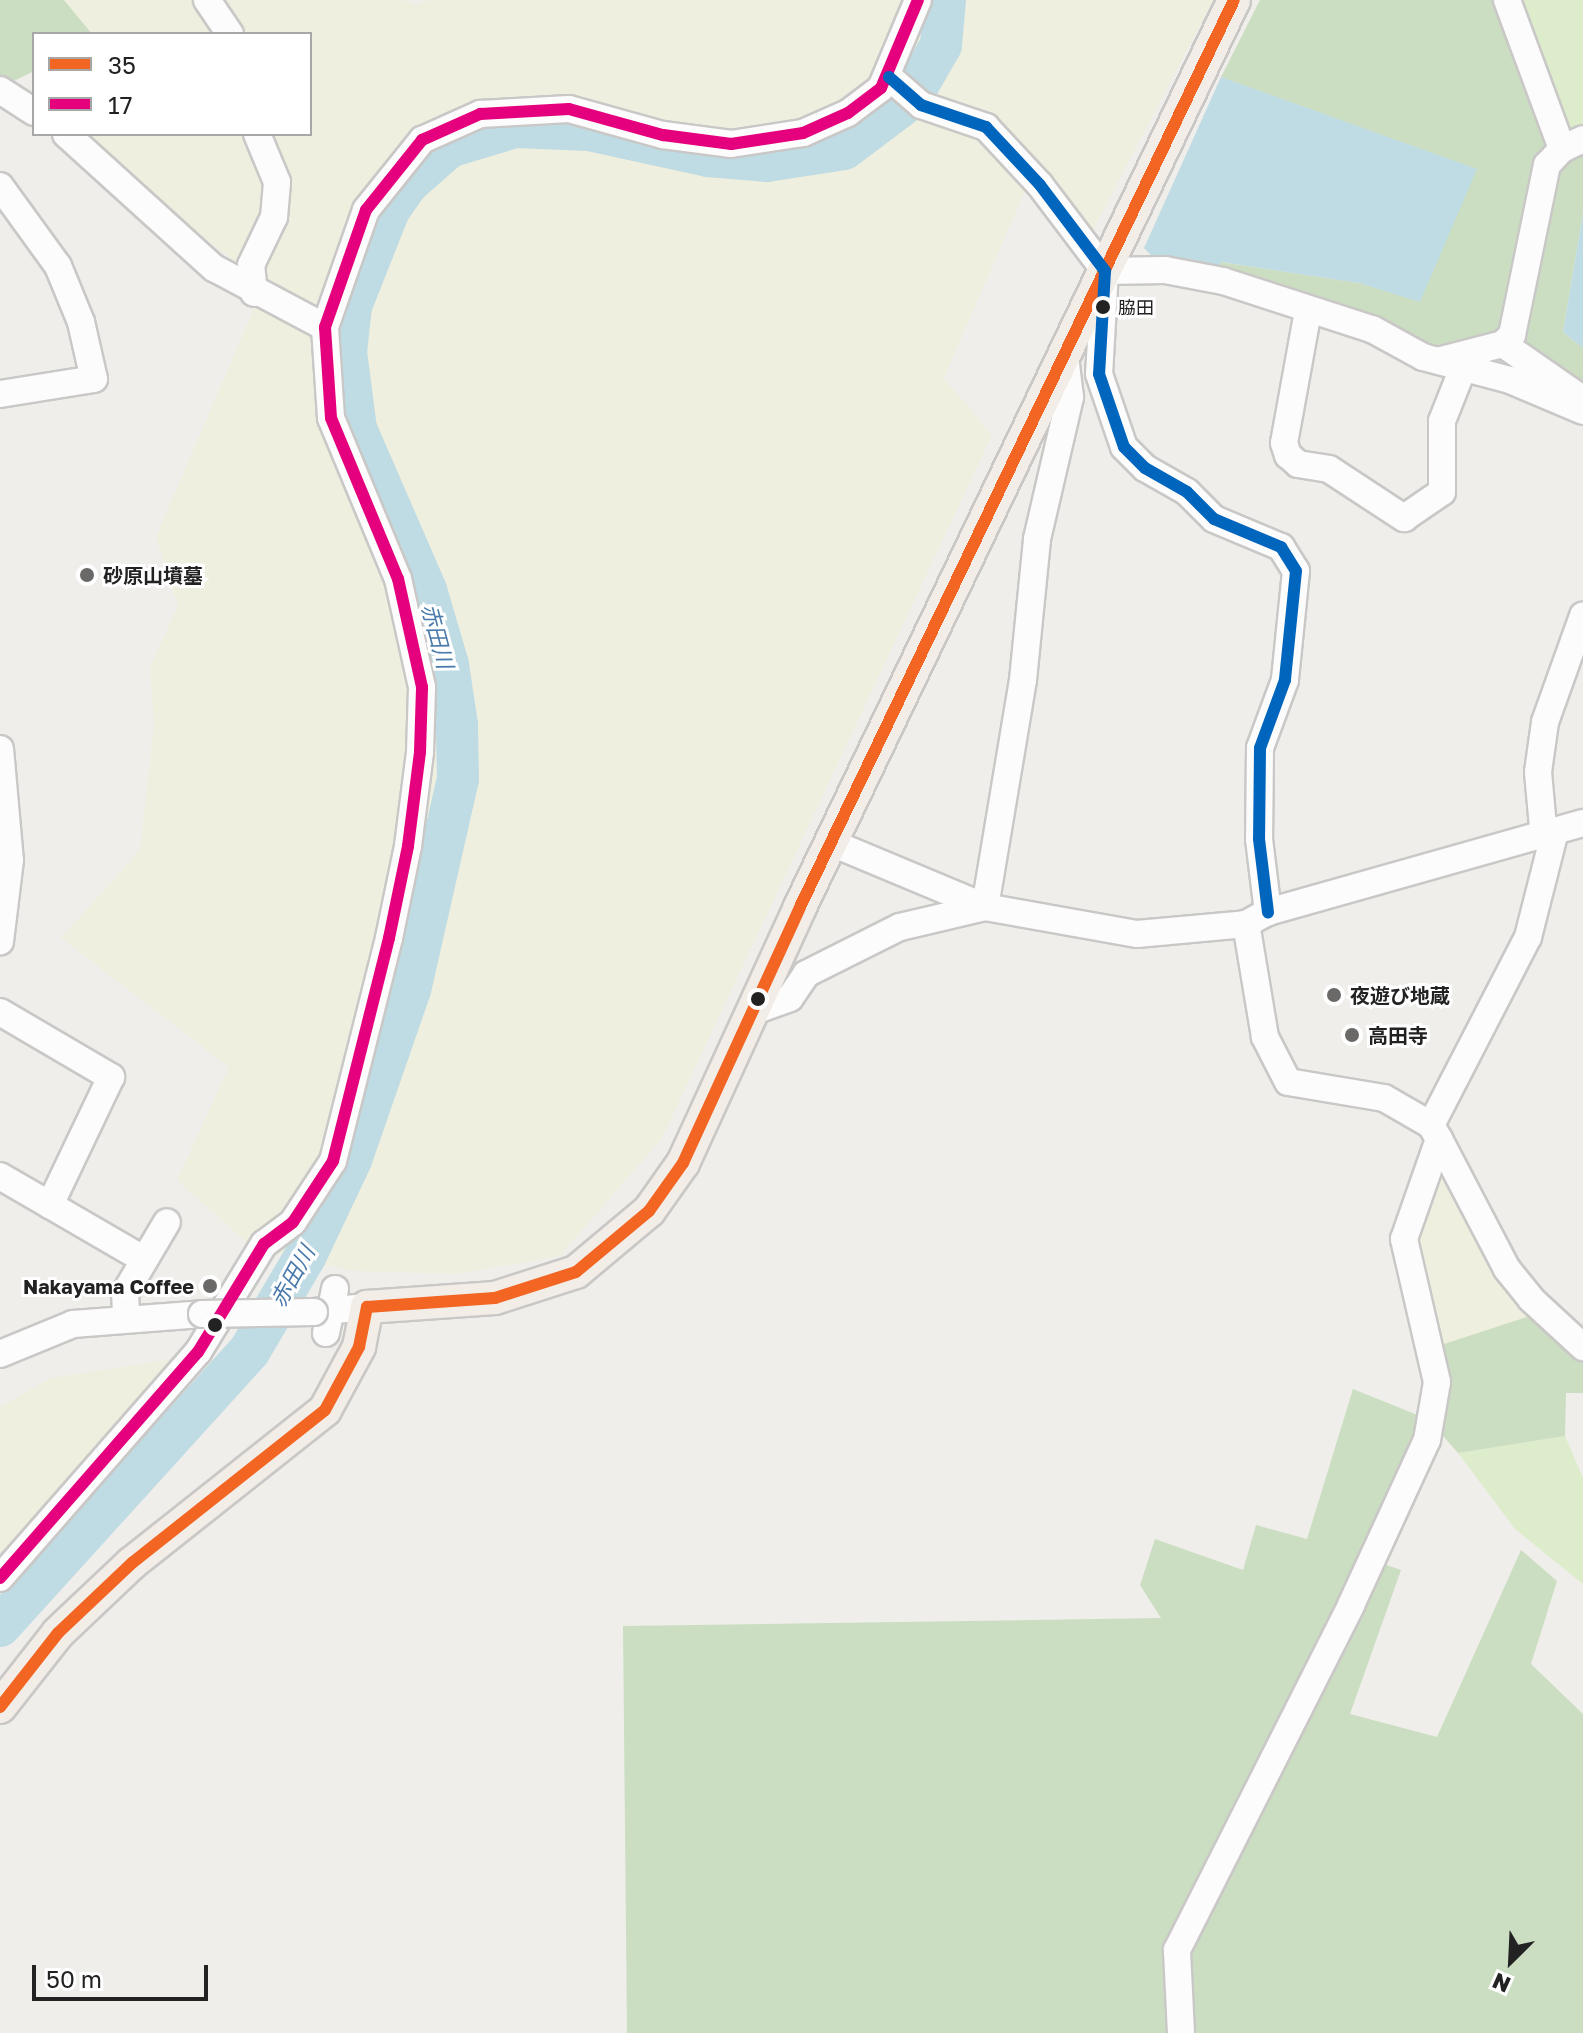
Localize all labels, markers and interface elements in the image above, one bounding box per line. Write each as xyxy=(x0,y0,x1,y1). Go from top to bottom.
legend xyxy=(32,32,312,136)
text: 35 xyxy=(108,50,136,79)
text: 17 xyxy=(108,90,132,119)
place label: 脇田 xyxy=(1118,296,1154,318)
marker: 脇田 xyxy=(1095,299,1111,315)
place label: 砂原山墳墓 xyxy=(103,563,203,587)
marker: 砂原山墳墓 xyxy=(78,566,96,584)
water label: 赤田川 xyxy=(417,601,459,671)
place label: 夜遊び地蔵 xyxy=(1350,983,1450,1007)
marker: 夜遊び地蔵 xyxy=(1325,986,1343,1004)
unlabelled marker xyxy=(750,991,766,1007)
place label: 高田寺 xyxy=(1368,1023,1428,1047)
marker: 高田寺 xyxy=(1343,1026,1361,1044)
water label: 赤田川 xyxy=(264,1241,320,1311)
place label: Nakayama Coffee xyxy=(23,1274,194,1298)
marker: Nakayama Coffee xyxy=(201,1277,219,1295)
unlabelled marker xyxy=(207,1317,223,1333)
north arrow xyxy=(1471,1921,1551,2001)
scale bar xyxy=(36,1949,212,1999)
text: 50 m xyxy=(46,1964,102,1993)
text: N xyxy=(1488,1968,1514,1999)

